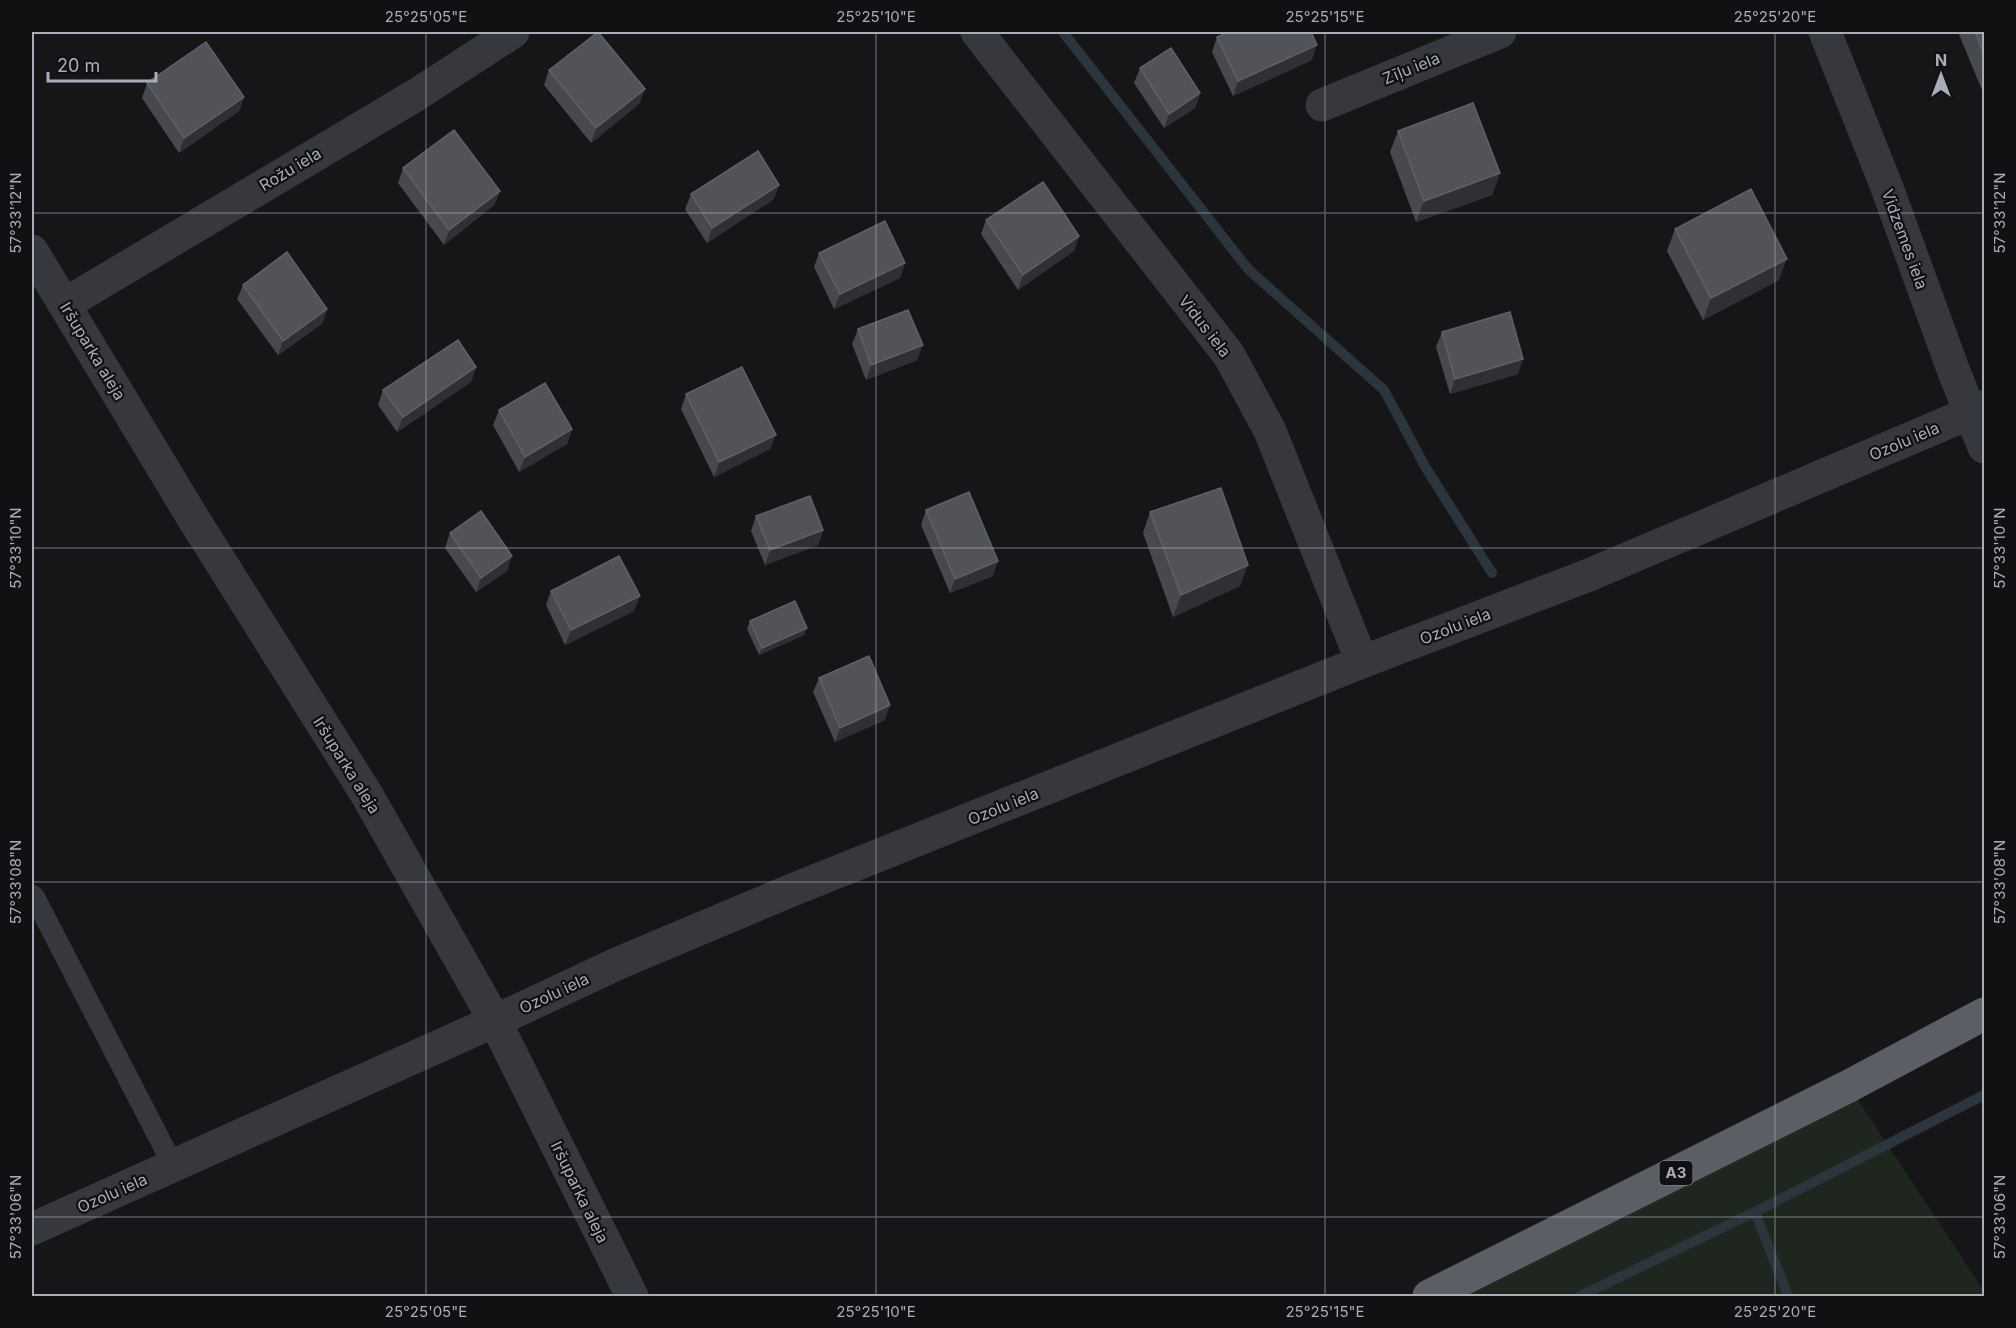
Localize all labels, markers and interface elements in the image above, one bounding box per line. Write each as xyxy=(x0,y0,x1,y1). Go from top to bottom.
text: 25°25'05"E xyxy=(385,7,467,26)
text: 25°25'10"E xyxy=(836,7,916,26)
text: 25°25'15"E xyxy=(1285,7,1365,26)
text: 25°25'20"E xyxy=(1734,7,1816,26)
scale bar xyxy=(48,45,156,83)
north arrow xyxy=(1911,45,1971,105)
street label: Zīļu iela xyxy=(1380,48,1442,88)
text: N xyxy=(1935,50,1947,70)
text: 20 m xyxy=(57,55,100,76)
street label: Rožu iela xyxy=(256,143,324,195)
text: 57°33'12"N xyxy=(6,172,25,254)
text: 57°33'12"N xyxy=(1990,172,2009,254)
street label: Vidzemes iela xyxy=(1878,186,1932,292)
street label: Vidus iela xyxy=(1175,291,1235,361)
street label: Iršuparka aleja xyxy=(56,298,130,404)
street label: Ozolu iela xyxy=(1866,417,1942,465)
text: 57°33'10"N xyxy=(6,507,25,589)
text: 57°33'10"N xyxy=(1990,507,2009,589)
street label: Ozolu iela xyxy=(1417,603,1493,649)
street label: Iršuparka aleja xyxy=(309,713,385,817)
street label: Ozolu iela xyxy=(965,783,1041,829)
text: 57°33'08"N xyxy=(6,840,25,924)
text: 57°33'08"N xyxy=(1990,840,2009,924)
street label: Ozolu iela xyxy=(516,968,592,1018)
street label: Iršuparka aleja xyxy=(547,1138,613,1246)
road number: A3 xyxy=(1660,1161,1692,1185)
street label: Ozolu iela xyxy=(74,1169,150,1217)
text: 57°33'06"N xyxy=(6,1175,25,1259)
text: 57°33'06"N xyxy=(1990,1175,2009,1259)
text: 25°25'05"E xyxy=(385,1302,467,1321)
text: 25°25'10"E xyxy=(836,1302,916,1321)
text: 25°25'15"E xyxy=(1285,1302,1365,1321)
text: 25°25'20"E xyxy=(1734,1302,1816,1321)

